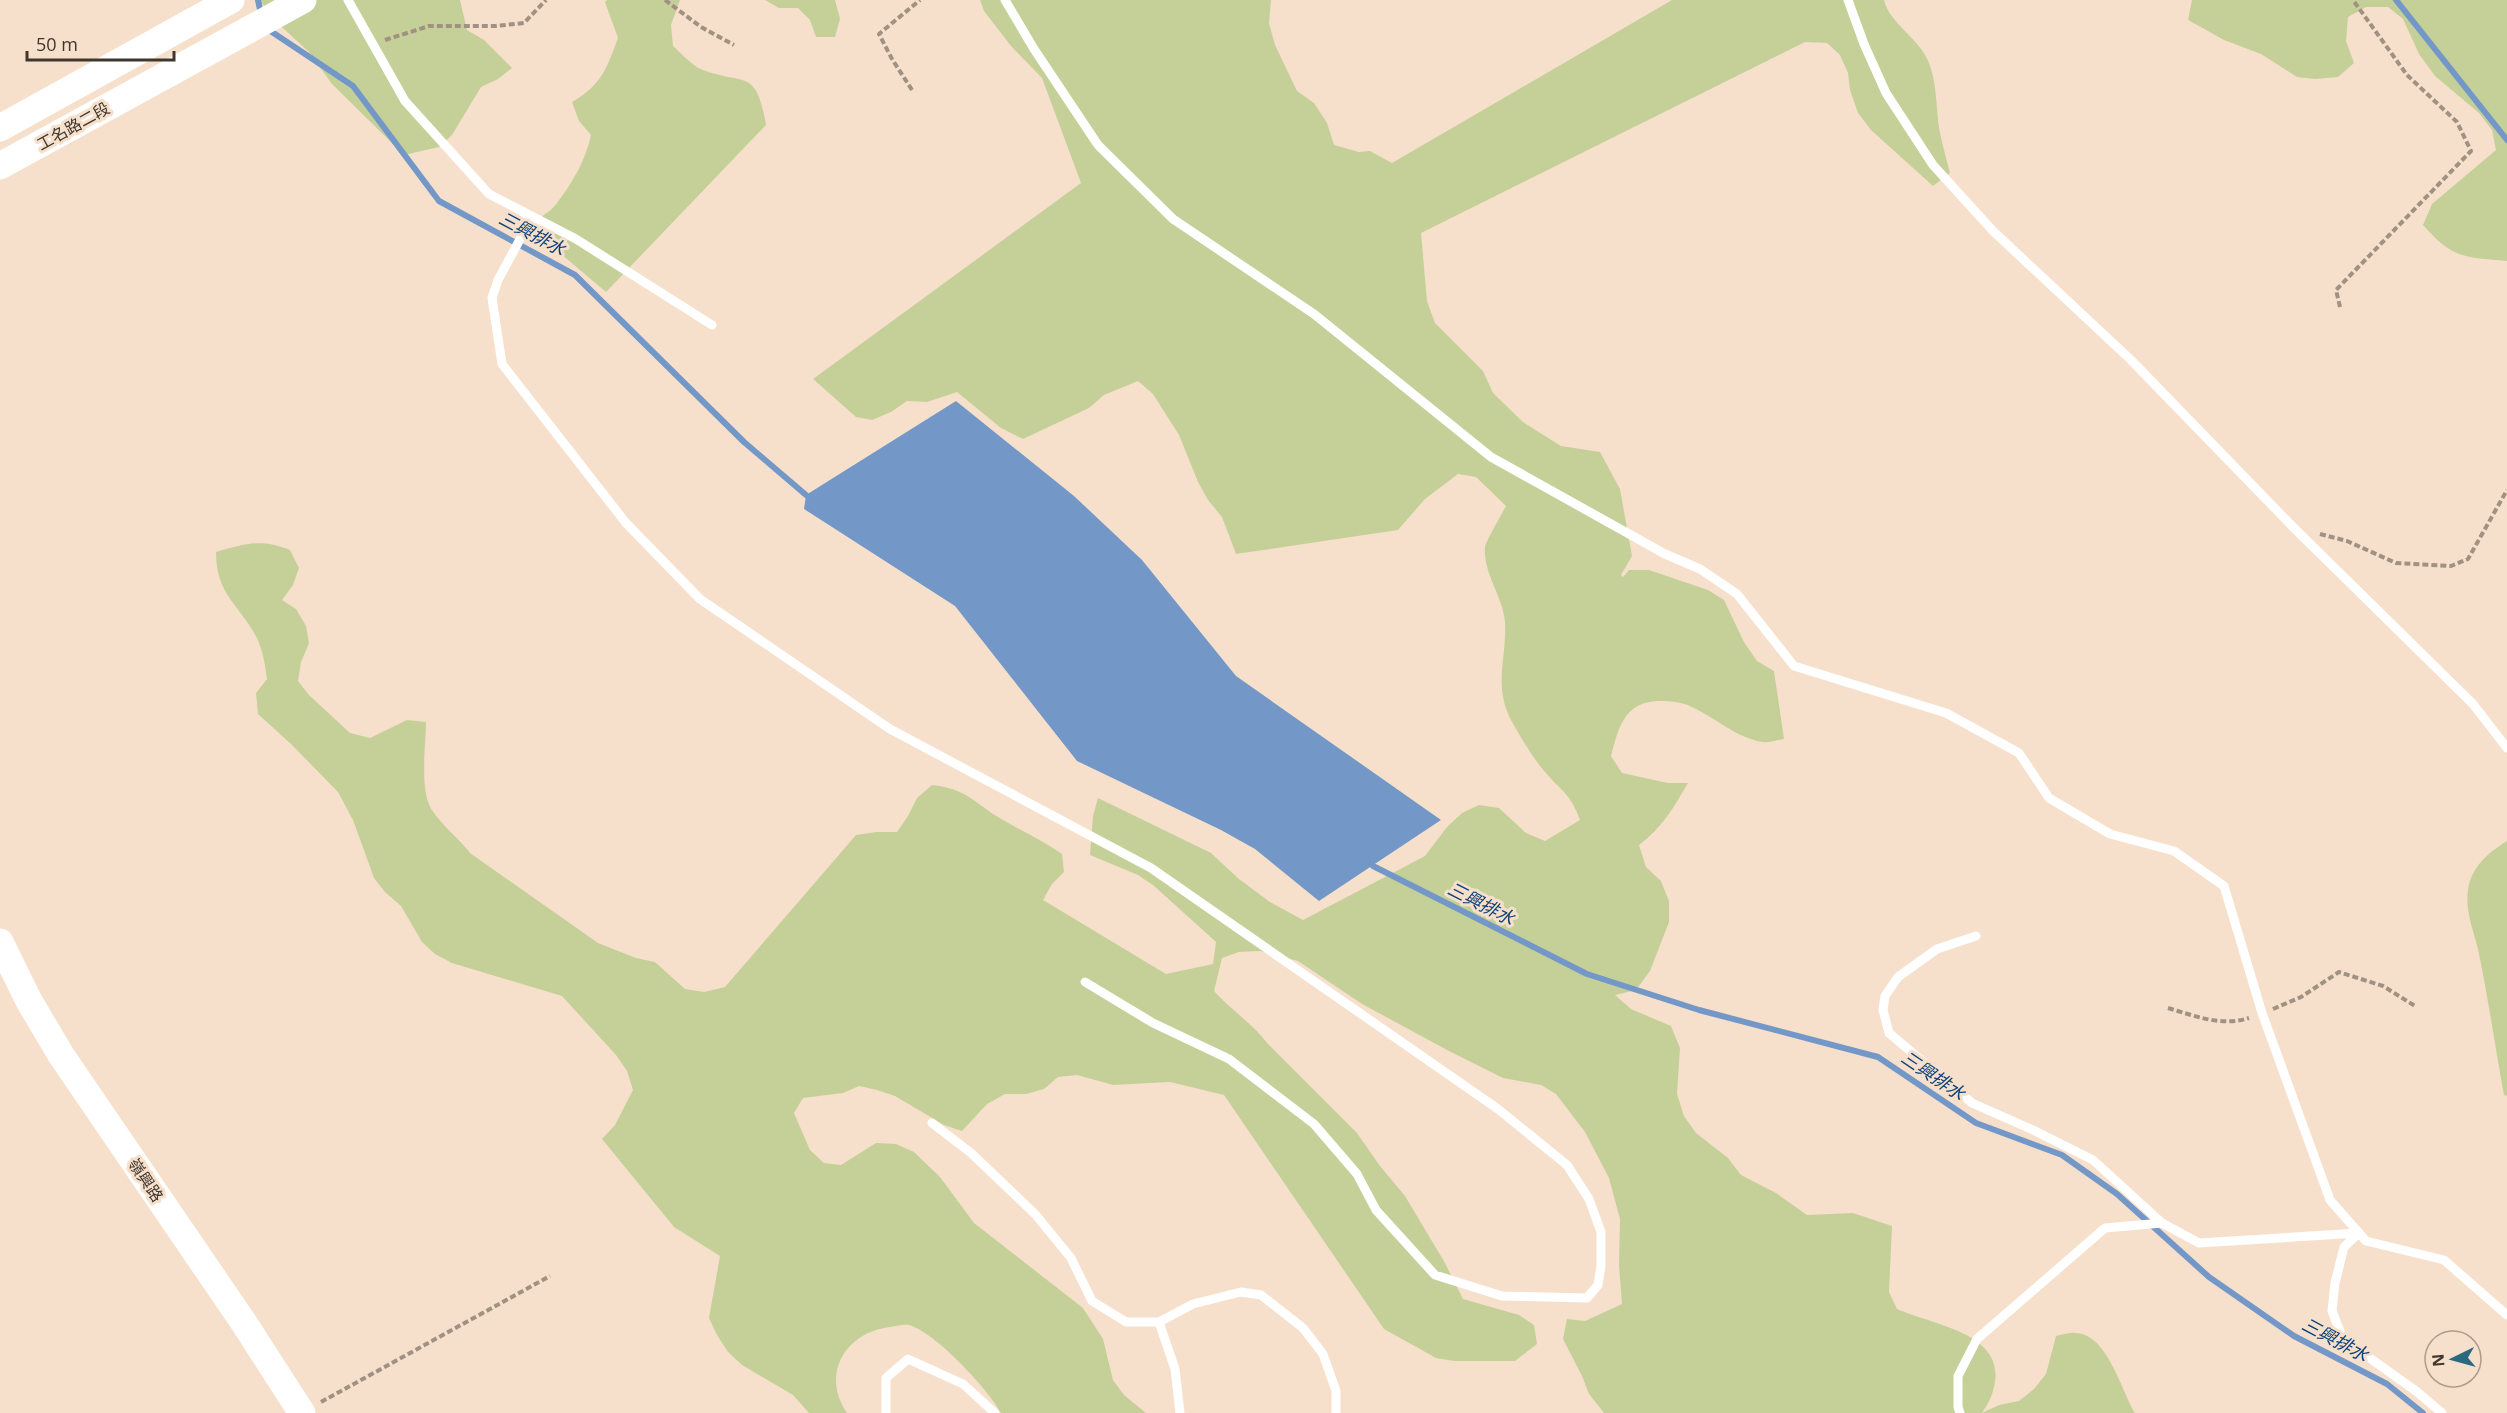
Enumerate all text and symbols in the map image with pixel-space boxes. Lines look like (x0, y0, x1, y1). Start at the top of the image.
scale bar (27, 24, 174, 62)
text: 50 m (36, 32, 78, 56)
street label: 工名路二段 (33, 97, 113, 155)
water label: 三興排水 (495, 206, 571, 261)
water label: 三興排水 (1444, 876, 1520, 931)
water label: 三興排水 (1897, 1045, 1971, 1106)
street label: 嶺興路 (123, 1154, 169, 1206)
water label: 三興排水 (2298, 1312, 2374, 1367)
north arrow (2423, 1329, 2483, 1389)
text: N (2427, 1353, 2450, 1368)

